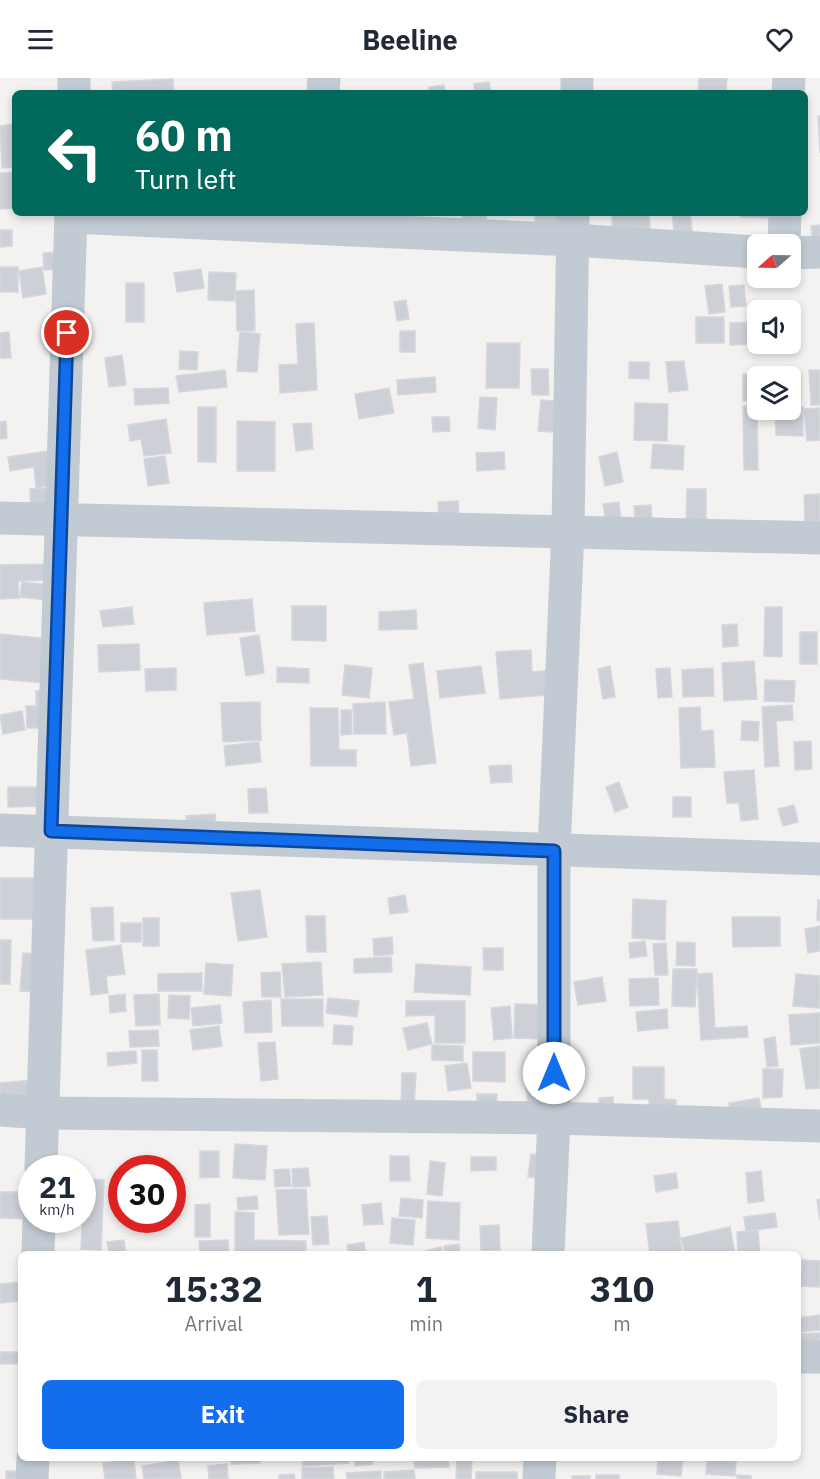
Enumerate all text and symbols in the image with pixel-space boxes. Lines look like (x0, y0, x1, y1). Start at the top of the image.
text: Beeline (362, 22, 458, 57)
icon: menu (24, 23, 57, 56)
icon: heart (763, 23, 796, 56)
text: 60 m (135, 108, 233, 163)
icon: left (36, 114, 114, 192)
text: Turn left (135, 161, 236, 196)
north arrow (747, 234, 801, 288)
map controls (747, 234, 801, 420)
button: sound (747, 300, 801, 354)
pin (41, 307, 92, 358)
icon: arrive (50, 316, 83, 349)
button: layers (747, 366, 801, 420)
position arrow (522, 1041, 586, 1105)
speed limit sign: 30 (108, 1155, 186, 1233)
text: 21 (39, 1167, 75, 1206)
text: km/h (39, 1200, 75, 1219)
text: 15:32 (165, 1265, 263, 1312)
text: 1 (415, 1265, 437, 1312)
text: 310 (590, 1265, 654, 1312)
text: Arrival (185, 1310, 243, 1337)
text: min (409, 1310, 443, 1337)
text: m (613, 1310, 631, 1337)
button: Exit (42, 1380, 404, 1449)
button: Share (416, 1380, 777, 1449)

